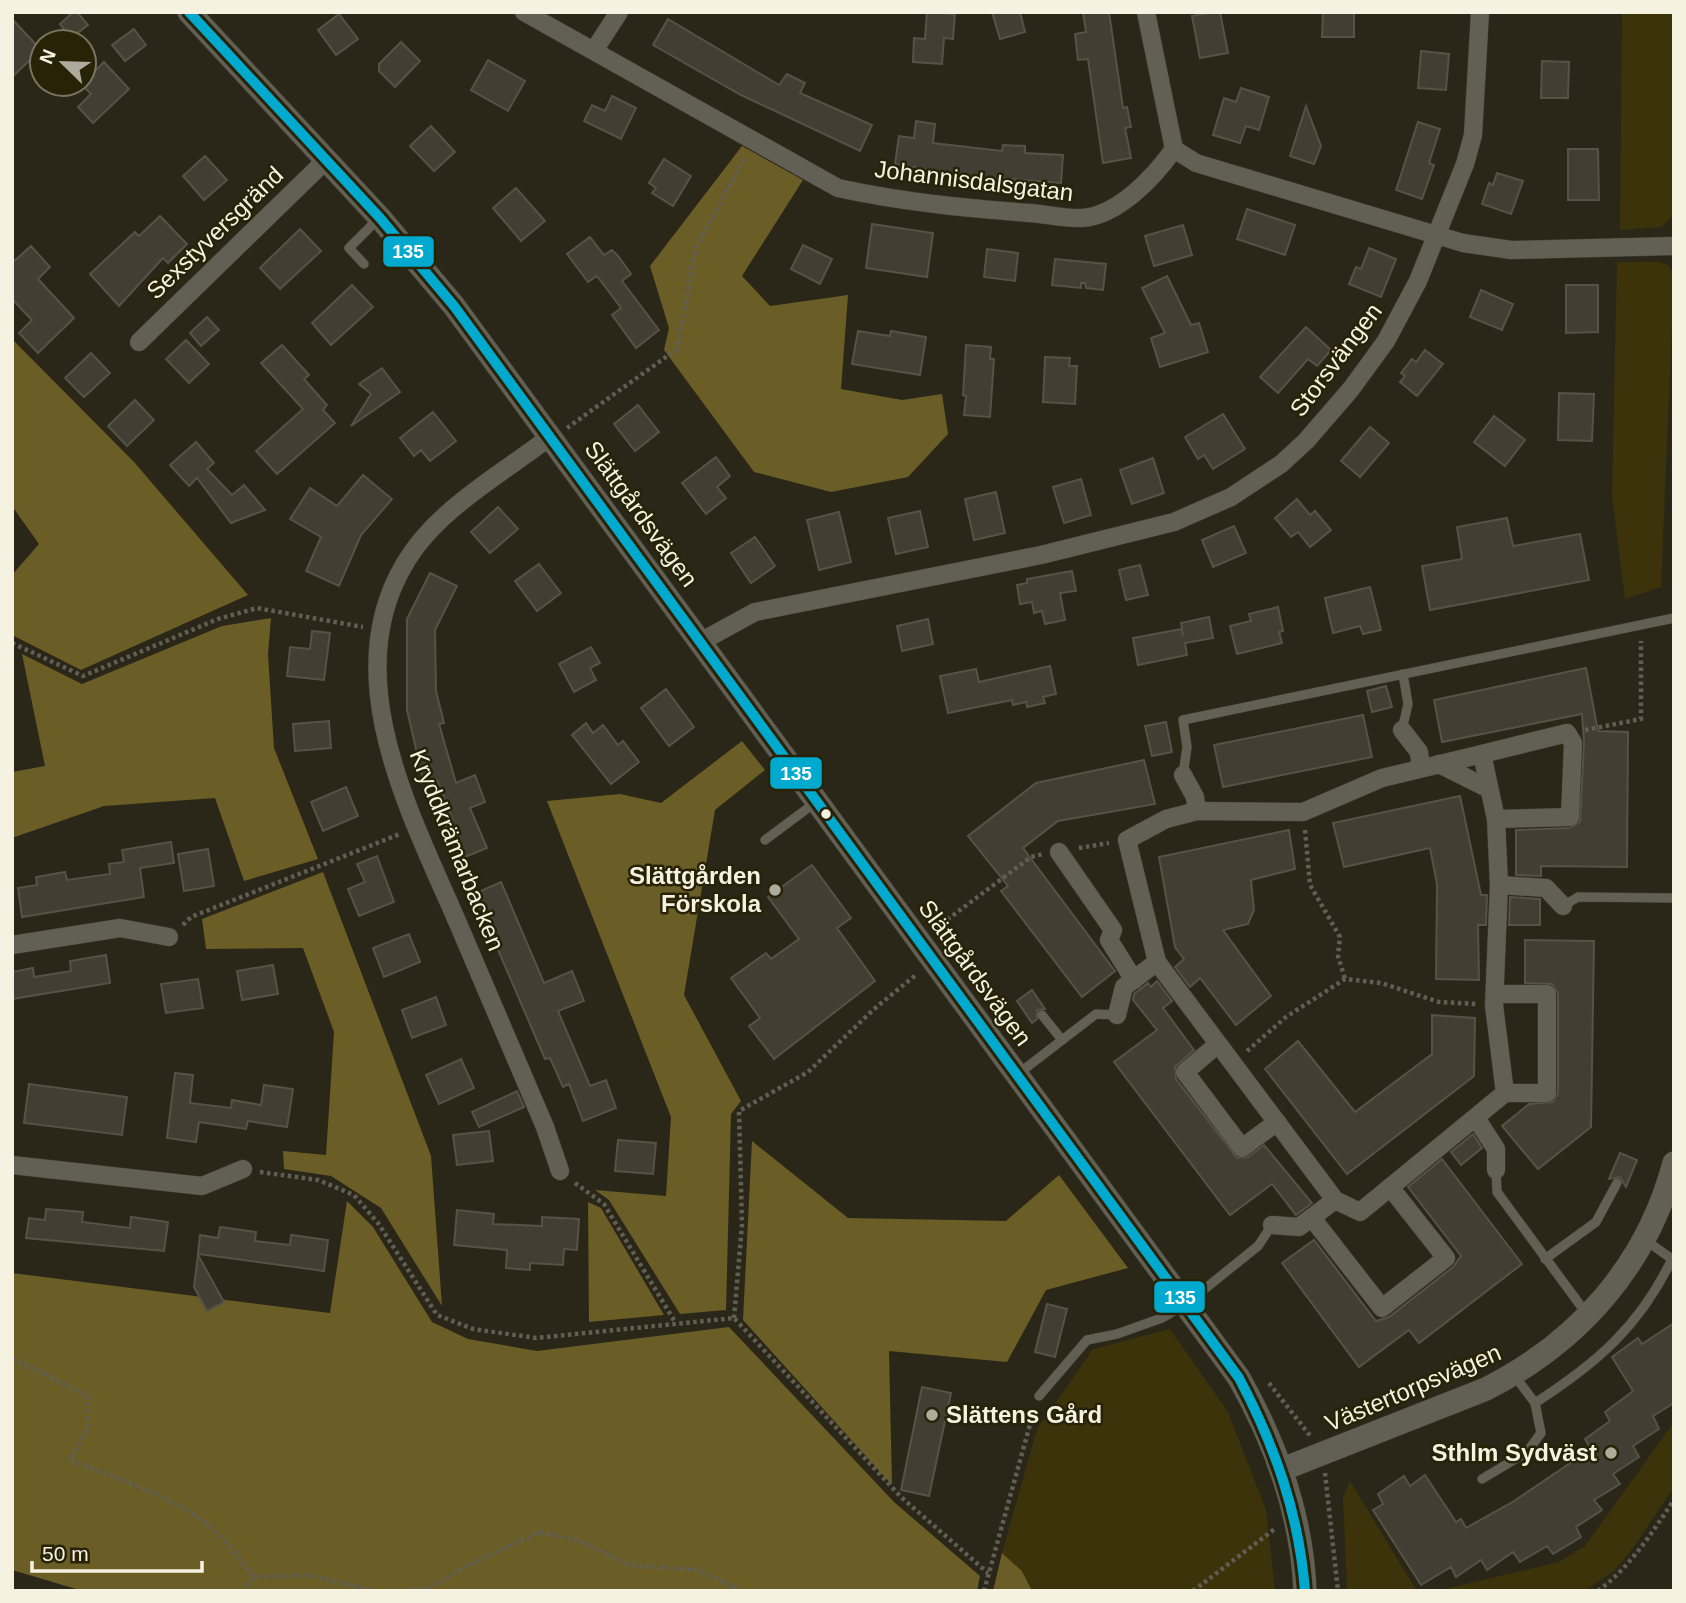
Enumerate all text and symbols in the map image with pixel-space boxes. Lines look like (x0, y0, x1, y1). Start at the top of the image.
north arrow (28, 28, 98, 98)
text: N (35, 46, 60, 67)
street label: Johannisdalsgatan (873, 155, 1075, 206)
street label: Sexstyversgränd (141, 161, 288, 304)
line badge: 135 (382, 235, 435, 268)
text: 135 (392, 241, 424, 262)
street label: Storsvängen (1284, 298, 1387, 422)
street label: Slättgårdsvägen (580, 436, 703, 592)
street label: Kryddkrämarbacken (405, 745, 510, 954)
line badge: 135 (769, 756, 823, 790)
text: 135 (780, 763, 812, 784)
unlabelled marker (819, 807, 833, 821)
place label: Slättgården Förskola (629, 862, 762, 917)
marker: Slättgården Förskola (767, 882, 783, 898)
street label: Slättgårdsvägen (914, 895, 1037, 1051)
line badge: 135 (1153, 1280, 1206, 1314)
text: 135 (1164, 1287, 1196, 1308)
street label: Västertorpsvägen (1321, 1338, 1505, 1437)
place label: Slättens Gård (946, 1401, 1102, 1428)
marker: Slättens Gård (924, 1407, 940, 1423)
place label: Sthlm Sydväst (1432, 1439, 1597, 1466)
marker: Sthlm Sydväst (1603, 1445, 1619, 1461)
scale bar (32, 1530, 201, 1574)
text: 50 m (42, 1542, 89, 1565)

